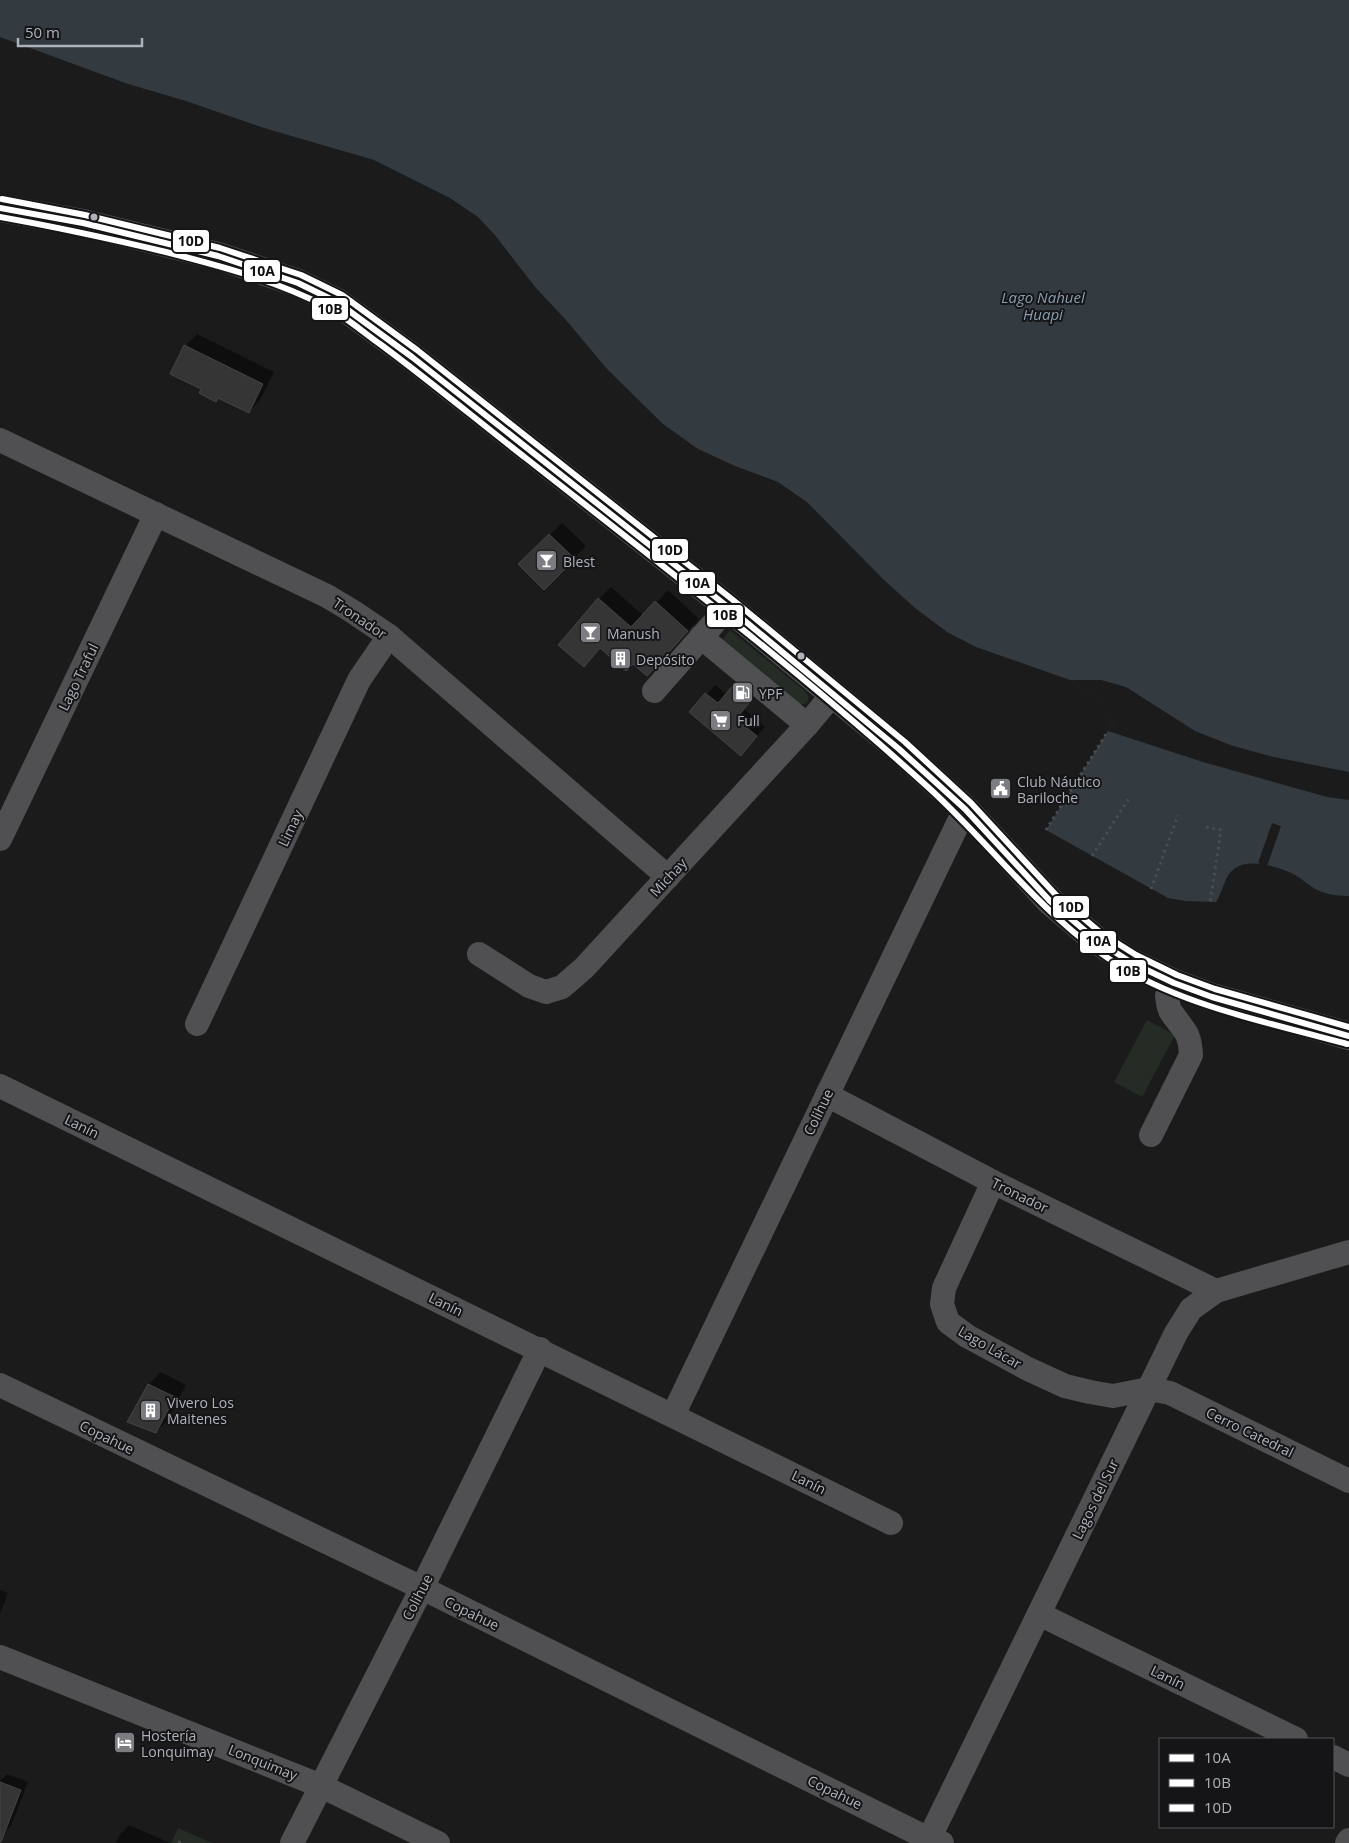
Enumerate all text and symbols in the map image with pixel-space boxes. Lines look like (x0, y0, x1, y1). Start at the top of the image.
scale bar (18, 15, 141, 47)
text: 50 m (25, 22, 60, 42)
unlabelled marker (89, 212, 99, 222)
line badge: 10D (172, 229, 210, 253)
text: 10D (178, 231, 204, 250)
line badge: 10A (243, 259, 281, 283)
text: 10A (249, 261, 275, 280)
water label: Lago Nahuel Huapi (1001, 287, 1086, 324)
line badge: 10B (311, 297, 349, 321)
text: 10B (317, 299, 343, 318)
line badge: 10D (651, 538, 689, 562)
text: 10D (657, 540, 683, 559)
bar icon: Blest (535, 549, 559, 573)
place label: Blest (563, 552, 595, 571)
line badge: 10A (678, 571, 716, 595)
text: 10A (684, 573, 710, 592)
street label: Tronador (329, 593, 391, 643)
line badge: 10B (706, 604, 744, 628)
text: 10B (712, 605, 738, 624)
bar icon: Manush (579, 621, 603, 645)
place label: Manush (607, 624, 660, 643)
street label: Lago Traful (54, 640, 102, 714)
building icon: Depósito (608, 647, 632, 671)
place label: Depósito (636, 650, 695, 669)
unlabelled marker (796, 651, 806, 661)
fuel station icon: YPF (731, 681, 755, 705)
place label: YPF (759, 684, 782, 703)
supermarket icon: Full (709, 708, 733, 732)
place label: Full (737, 711, 760, 730)
place label: Club Náutico Bariloche (1017, 772, 1101, 807)
public building icon: Club Náutico Bariloche (989, 777, 1013, 801)
street label: Limay (273, 806, 307, 850)
street label: Michay (645, 853, 691, 900)
line badge: 10D (1052, 895, 1090, 919)
text: 10D (1058, 897, 1084, 916)
line badge: 10A (1079, 930, 1117, 954)
text: 10A (1085, 931, 1111, 950)
line badge: 10B (1109, 959, 1147, 983)
text: 10B (1115, 961, 1141, 980)
street label: Colihue (799, 1086, 837, 1138)
street label: Lanín (62, 1110, 102, 1142)
street label: Tronador (988, 1173, 1052, 1217)
street label: Lanín (426, 1288, 466, 1320)
street label: Lago Lácar (955, 1321, 1025, 1373)
place label: Vivero Los Maitenes (167, 1393, 234, 1428)
building icon: Vivero Los Maitenes (139, 1398, 163, 1422)
street label: Cerro Catedral (1203, 1403, 1297, 1461)
street label: Copahue (76, 1416, 138, 1458)
street label: Lagos del Sur (1067, 1455, 1123, 1542)
street label: Lanín (789, 1466, 829, 1498)
street label: Colihue (397, 1571, 437, 1623)
street label: Copahue (441, 1592, 503, 1634)
street label: Lanín (1148, 1661, 1188, 1693)
place label: Hostería Lonquimay (141, 1726, 215, 1761)
hotel icon: Hostería Lonquimay (113, 1731, 137, 1755)
legend (1159, 1738, 1334, 1828)
street label: Lonquimay (226, 1740, 301, 1785)
text: 10A (1204, 1747, 1231, 1767)
street label: Copahue (804, 1771, 866, 1813)
text: 10B (1204, 1772, 1231, 1792)
text: 10D (1204, 1797, 1232, 1817)

